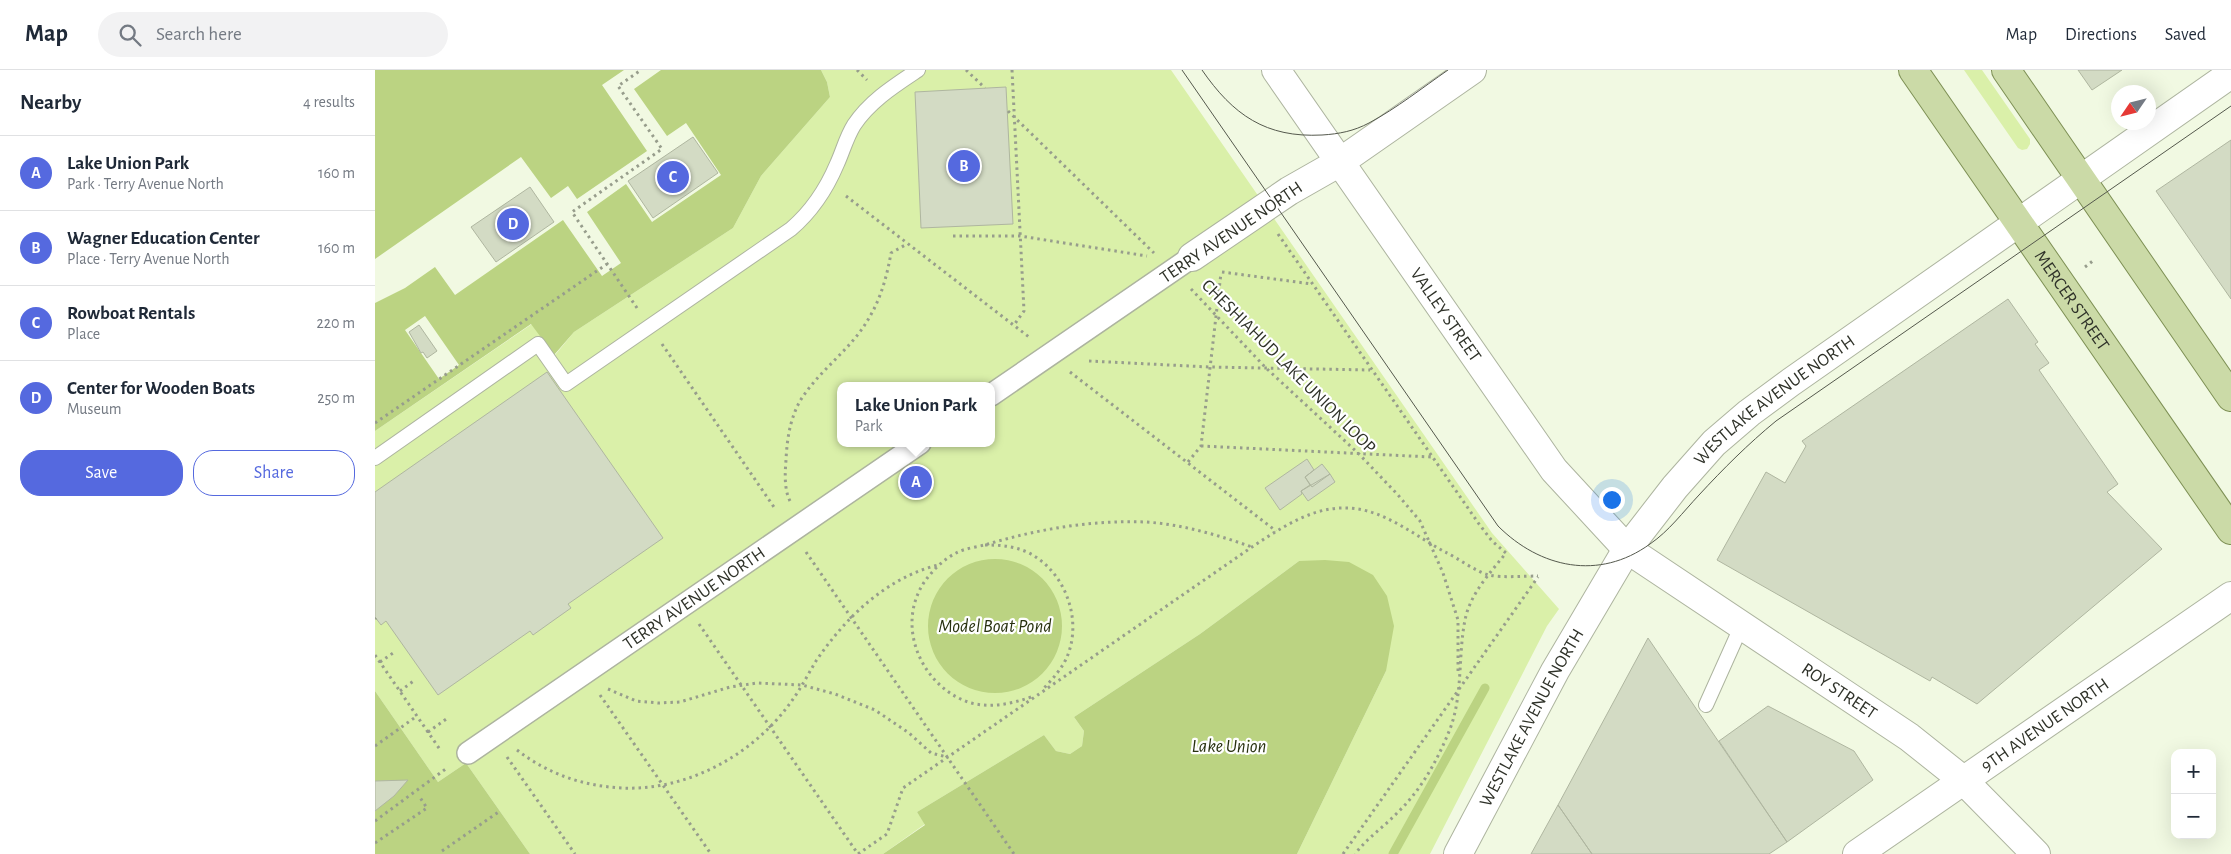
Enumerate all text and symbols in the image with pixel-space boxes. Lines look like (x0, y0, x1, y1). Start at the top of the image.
search box (98, 12, 448, 57)
icon: search (116, 21, 144, 49)
text: Map (25, 22, 68, 46)
text: Search here (156, 25, 242, 44)
text: Map (2006, 26, 2037, 44)
text: Directions (2065, 26, 2137, 44)
text: Saved (2165, 26, 2206, 44)
north arrow (2111, 85, 2156, 130)
text: Nearby (20, 92, 81, 113)
text: 4 results (303, 94, 355, 110)
pin: B (948, 147, 980, 185)
text: Lake Union Park (67, 154, 189, 173)
pin: C (657, 158, 689, 196)
text: A (31, 165, 41, 181)
text: 160 m (318, 165, 355, 181)
text: Park · Terry Avenue North (67, 176, 224, 192)
street label: TERRY AVENUE NORTH (1157, 179, 1306, 287)
pin: D (497, 205, 529, 243)
text: Wagner Education Center (67, 229, 260, 248)
text: B (31, 240, 41, 256)
text: 160 m (318, 240, 355, 256)
street label: MERCER STREET (2031, 248, 2112, 354)
text: Place · Terry Avenue North (67, 251, 229, 267)
street label: VALLEY STREET (1407, 265, 1484, 366)
street label: CHESHIAHUD LAKE UNION LOOP (1198, 276, 1379, 457)
text: Rowboat Rentals (67, 304, 195, 323)
text: C (32, 315, 40, 331)
text: 220 m (317, 315, 355, 331)
text: Place (67, 326, 100, 342)
street label: WESTLAKE AVENUE NORTH (1691, 332, 1858, 469)
text: Center for Wooden Boats (67, 379, 255, 398)
popup (837, 382, 995, 447)
text: D (31, 390, 41, 406)
text: 250 m (317, 390, 355, 406)
text: Lake Union Park (855, 396, 977, 415)
text: Museum (67, 401, 122, 417)
text: Park (855, 418, 882, 434)
button: Save (20, 450, 183, 496)
button: Share (193, 450, 355, 496)
pin: A (900, 463, 932, 501)
your location (1599, 487, 1625, 513)
street label: TERRY AVENUE NORTH (620, 544, 769, 654)
water label: Model Boat Pond (938, 617, 1052, 636)
street label: WESTLAKE AVENUE NORTH (1477, 626, 1588, 810)
street label: ROY STREET (1798, 660, 1880, 723)
street label: 9TH AVENUE NORTH (1978, 675, 2112, 776)
water label: Lake Union (1192, 737, 1266, 756)
map controls (2171, 749, 2216, 839)
button: + (2171, 749, 2216, 794)
button: − (2171, 794, 2216, 839)

